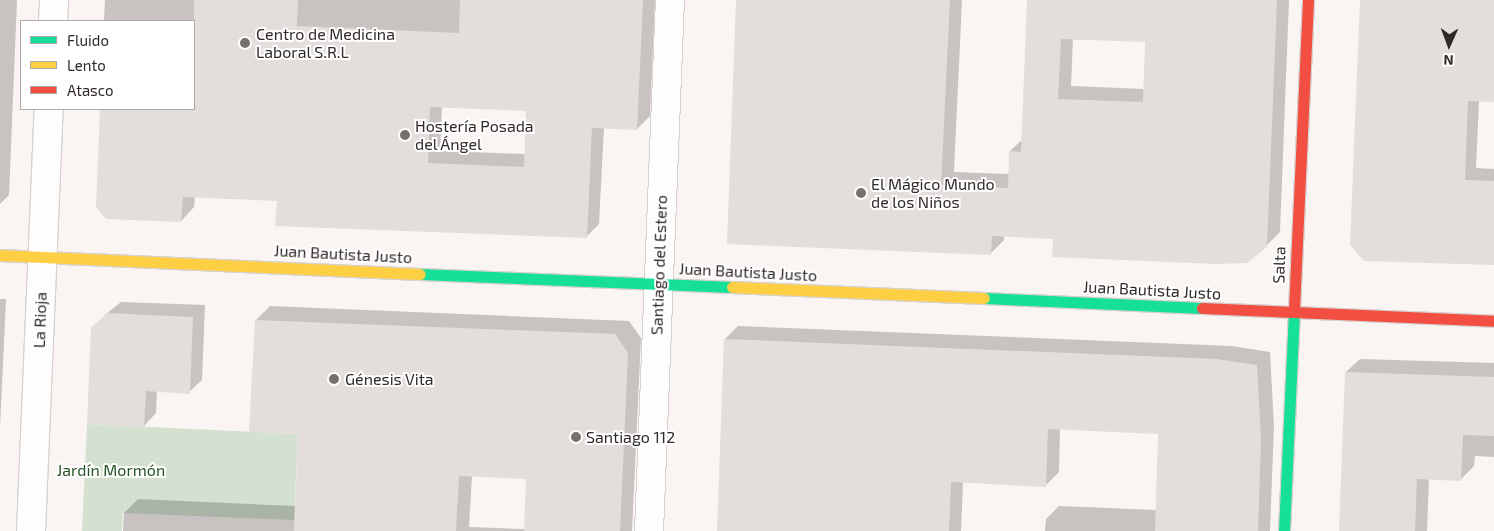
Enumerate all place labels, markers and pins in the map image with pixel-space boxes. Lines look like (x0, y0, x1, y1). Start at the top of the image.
place label: Centro de Medicina Laboral S.R.L (256, 24, 395, 62)
marker: Centro de Medicina Laboral S.R.L (238, 36, 252, 50)
place label: Hostería Posada del Ángel (415, 116, 534, 154)
marker: Hostería Posada del Ángel (399, 129, 411, 141)
place label: El Mágico Mundo de los Niños (871, 174, 995, 212)
marker: El Mágico Mundo de los Niños (855, 187, 867, 199)
place label: Génesis Vita (345, 369, 434, 389)
marker: Génesis Vita (327, 372, 341, 386)
place label: Santiago 112 (586, 427, 675, 447)
marker: Santiago 112 (570, 431, 582, 443)

